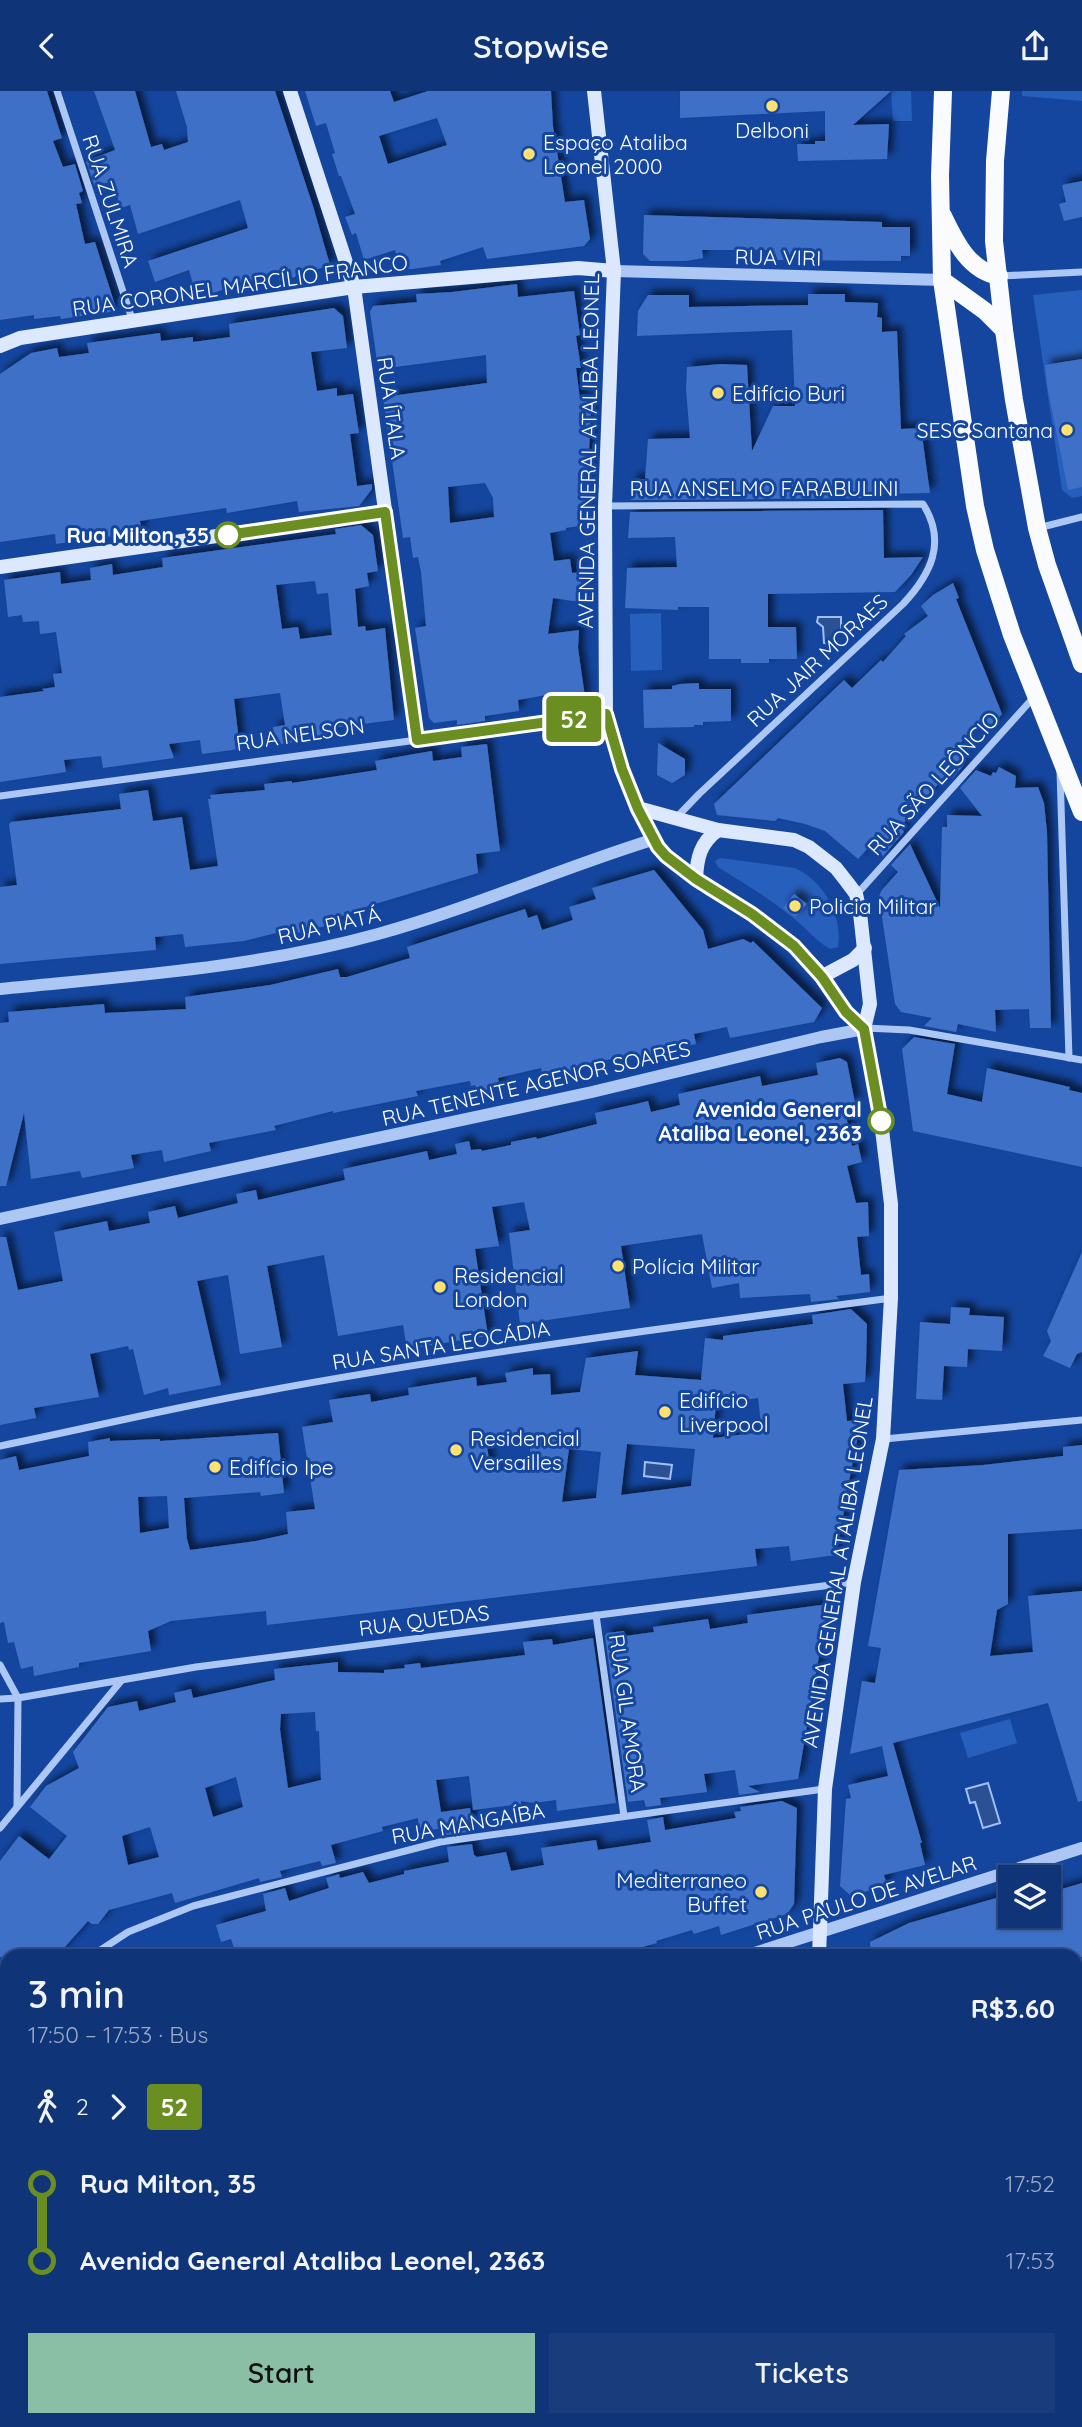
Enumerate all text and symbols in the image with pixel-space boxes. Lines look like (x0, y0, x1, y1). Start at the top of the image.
text: Stopwise (473, 26, 609, 66)
icon: back (28, 27, 66, 65)
icon: share (1016, 27, 1054, 65)
marker: Delboni (764, 98, 780, 114)
place label: Delboni (735, 117, 809, 143)
place label: Espaço Ataliba Leonel 2000 (543, 129, 688, 179)
street label: RUA ZULMIRA (77, 131, 145, 271)
marker: Espaço Ataliba Leonel 2000 (521, 146, 537, 162)
street label: RUA VIRI (734, 243, 822, 271)
street label: RUA CORONEL MARCÍLIO FRANCO (71, 249, 409, 321)
street label: AVENIDA GENERAL ATALIBA LEONEL (572, 273, 604, 629)
street label: RUA ÍTALA (372, 355, 412, 461)
place label: Edifício Buri (732, 380, 845, 406)
marker: Edifício Buri (710, 385, 726, 401)
place label: SESC Santana (917, 417, 1053, 443)
marker: SESC Santana (1059, 422, 1075, 438)
street label: RUA ANSELMO FARABULINI (629, 475, 899, 501)
place label: Rua Milton, 35 (66, 522, 209, 548)
marker: Rua Milton, 35 (215, 522, 241, 548)
street label: RUA JAIR MORAES (741, 588, 893, 732)
line badge: 52 (542, 696, 606, 742)
text: 52 (560, 704, 588, 734)
street label: RUA SÃO LEÔNCIO (862, 706, 1004, 860)
street label: RUA NELSON (234, 712, 366, 756)
place label: Policia Militar (809, 893, 936, 919)
marker: Policia Militar (787, 898, 803, 914)
street label: RUA PIATÁ (275, 901, 383, 949)
street label: RUA TENENTE AGENOR SOARES (379, 1035, 693, 1131)
place label: Avenida General Ataliba Leonel, 2363 (658, 1096, 862, 1146)
marker: Avenida General Ataliba Leonel, 2363 (868, 1108, 894, 1134)
place label: Polícia Militar (632, 1253, 759, 1279)
marker: Polícia Militar (610, 1258, 626, 1274)
place label: Residencial London (454, 1262, 564, 1312)
marker: Residencial London (432, 1279, 448, 1295)
street label: RUA SANTA LEOCÁDIA (330, 1315, 552, 1375)
place label: Edifício Liverpool (679, 1387, 769, 1437)
street label: AVENIDA GENERAL ATALIBA LEONEL (796, 1394, 878, 1750)
marker: Edifício Liverpool (657, 1404, 673, 1420)
place label: Residencial Versailles (470, 1425, 580, 1475)
marker: Residencial Versailles (448, 1442, 464, 1458)
place label: Edifício Ipe (229, 1454, 334, 1480)
marker: Edifício Ipe (207, 1459, 223, 1475)
street label: RUA QUEDAS (357, 1599, 491, 1641)
street label: RUA GIL AMORA (604, 1632, 652, 1794)
street label: RUA MANGAÍBA (389, 1797, 547, 1849)
street label: RUA PAULO DE AVELAR (753, 1849, 979, 1945)
map controls (998, 1865, 1061, 1928)
button: layers (998, 1865, 1061, 1928)
place label: Mediterraneo Buffet (616, 1867, 747, 1917)
marker: Mediterraneo Buffet (753, 1884, 769, 1900)
text: 3 min (28, 1970, 125, 2018)
text: R$3.60 (971, 1992, 1055, 2025)
text: 17:50 – 17:53 · Bus (28, 2020, 208, 2049)
icon: walk (28, 2088, 66, 2126)
icon: forward (99, 2088, 137, 2126)
text: 2 (76, 2092, 89, 2121)
text: 52 (161, 2092, 188, 2122)
text: Rua Milton, 35 (80, 2167, 256, 2200)
text: 17:52 (1005, 2169, 1055, 2198)
text: Avenida General Ataliba Leonel, 2363 (80, 2244, 545, 2277)
text: 17:53 (1006, 2246, 1055, 2275)
button: Start (28, 2333, 535, 2413)
button: Tickets (549, 2333, 1055, 2413)

